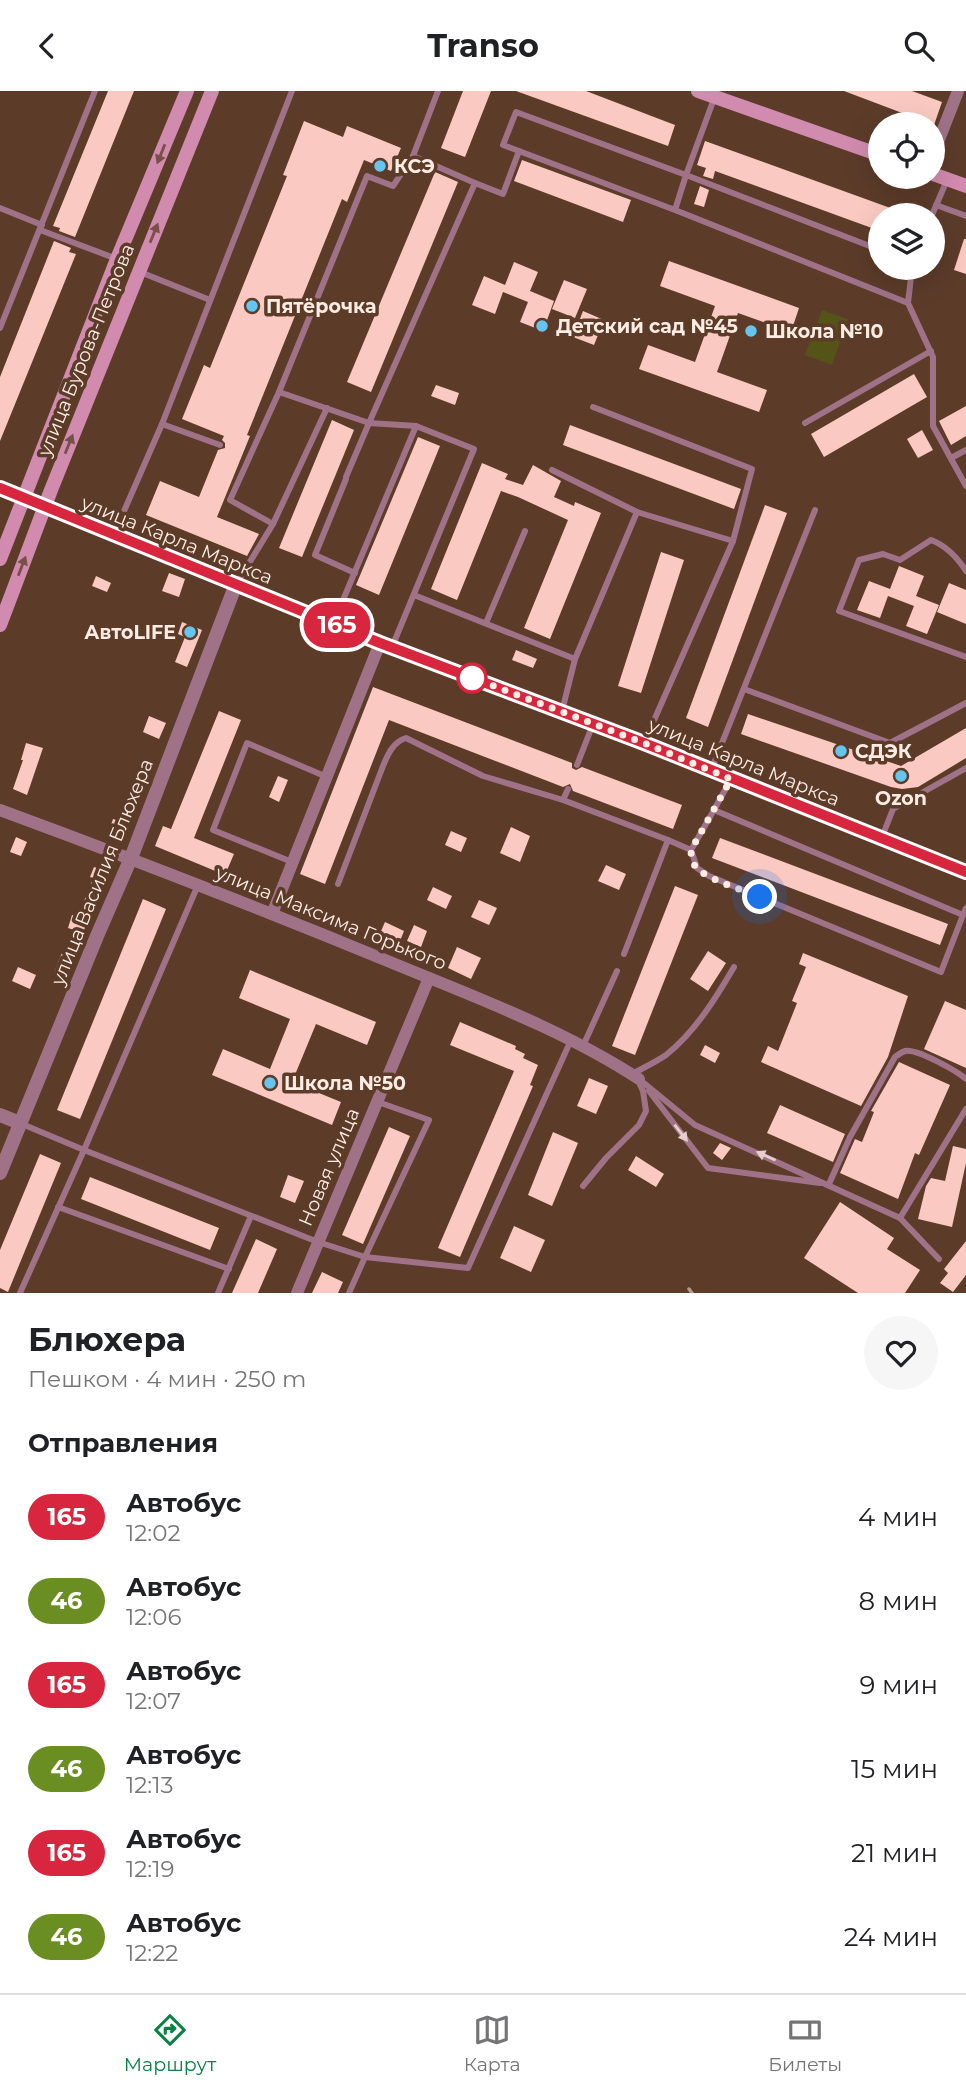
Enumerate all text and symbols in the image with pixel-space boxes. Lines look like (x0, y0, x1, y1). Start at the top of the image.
text: Transo (427, 26, 539, 65)
icon: back (28, 27, 66, 65)
icon: search (900, 27, 938, 65)
map controls (868, 112, 945, 280)
button: locate (868, 112, 945, 189)
one-way arrow (155, 144, 167, 164)
place label: КСЭ (394, 155, 435, 178)
marker: КСЭ (372, 158, 388, 174)
button: layers (868, 203, 945, 280)
one-way arrow (148, 222, 159, 243)
street label: улица Бурова-Петрова (32, 240, 139, 461)
place label: Пятёрочка (266, 295, 376, 318)
marker: Пятёрочка (244, 298, 260, 314)
place label: Детский сад №45 (556, 315, 738, 338)
marker: Детский сад №45 (534, 318, 550, 334)
place label: Школа №10 (765, 320, 884, 343)
marker: Школа №10 (743, 323, 759, 339)
one-way arrow (64, 433, 75, 454)
street label: улица Карла Маркса (77, 491, 276, 589)
one-way arrow (17, 556, 28, 577)
line badge: 165 (297, 602, 377, 648)
text: 165 (318, 610, 356, 639)
place label: АвтоLIFE (84, 621, 176, 644)
marker: АвтоLIFE (182, 624, 198, 640)
unlabelled marker (457, 663, 487, 693)
street label: улица Карла Маркса (644, 713, 843, 811)
place label: СДЭК (855, 740, 912, 763)
marker: СДЭК (833, 743, 849, 759)
street label: улица Василия Блюхера (46, 755, 158, 989)
marker: Ozon (893, 768, 909, 784)
place label: Ozon (875, 787, 927, 810)
street label: улица Максима Горького (211, 861, 450, 975)
your location (742, 879, 777, 914)
place label: Школа №50 (284, 1072, 406, 1095)
marker: Школа №50 (262, 1075, 278, 1091)
street label: Новая улица (294, 1104, 364, 1230)
one-way arrow (674, 1123, 689, 1141)
one-way arrow (756, 1150, 777, 1161)
button: heart (864, 1316, 938, 1390)
text: Блюхера (28, 1319, 186, 1359)
text: Пешком · 4 мин · 250 m (28, 1365, 306, 1393)
text: Отправления (28, 1427, 218, 1459)
text: Автобус (126, 1487, 241, 1519)
text: 4 мин (858, 1501, 938, 1533)
text: 165 (47, 1502, 86, 1531)
text: 12:02 (126, 1519, 181, 1547)
text: Автобус (126, 1571, 241, 1603)
text: 8 мин (859, 1585, 938, 1617)
text: 46 (51, 1586, 82, 1615)
text: 12:06 (126, 1603, 181, 1631)
text: Автобус (126, 1655, 241, 1687)
text: 9 мин (859, 1669, 938, 1701)
text: 165 (47, 1670, 86, 1699)
text: 12:07 (126, 1687, 181, 1715)
text: Автобус (126, 1739, 241, 1771)
text: 15 мин (851, 1753, 938, 1785)
text: 46 (51, 1754, 82, 1783)
text: 12:13 (126, 1771, 174, 1799)
text: Автобус (126, 1823, 241, 1855)
text: 21 мин (851, 1837, 938, 1869)
text: 165 (47, 1838, 86, 1867)
text: 12:19 (126, 1855, 175, 1883)
text: Автобус (126, 1907, 241, 1939)
text: 24 мин (844, 1921, 938, 1953)
text: 46 (51, 1922, 82, 1951)
text: 12:22 (126, 1939, 178, 1967)
tab: Маршрут (124, 2011, 216, 2076)
tab: Карта (464, 2011, 521, 2076)
tab: Билеты (768, 2011, 842, 2076)

